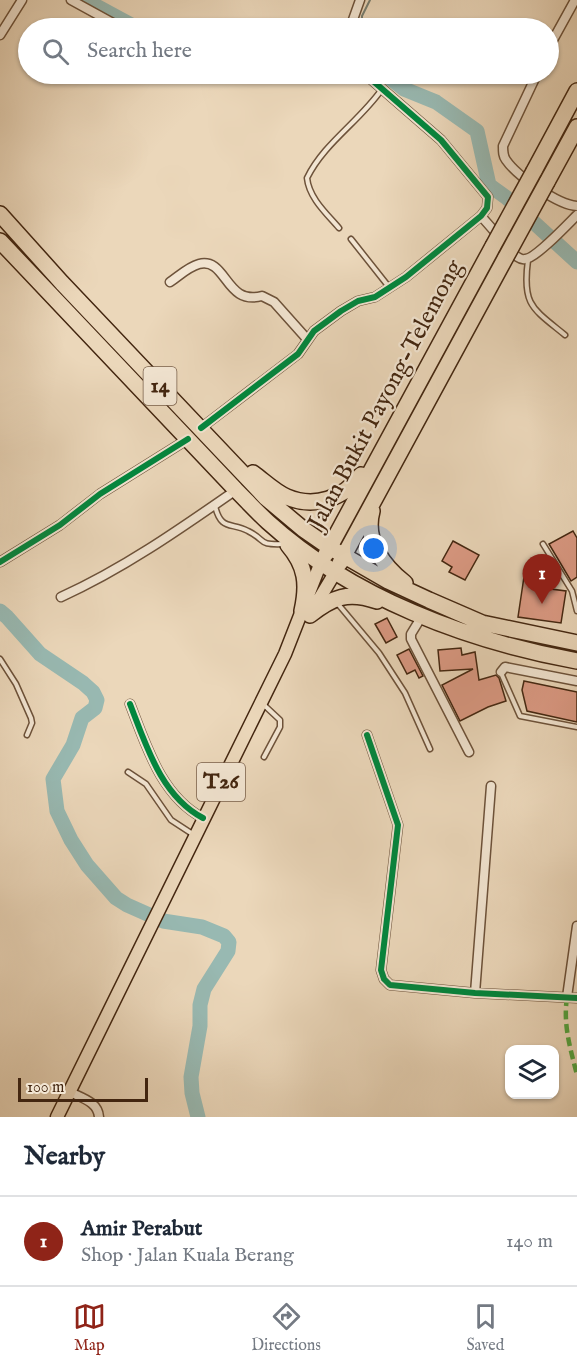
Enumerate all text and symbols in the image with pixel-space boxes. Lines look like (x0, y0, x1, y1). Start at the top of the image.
search box (18, 18, 559, 84)
icon: search (39, 35, 72, 68)
text: Search here (87, 37, 192, 65)
street label: Jalan Bukit Payong-Telemong (300, 254, 471, 538)
road number: 14 (144, 367, 176, 405)
your location (359, 534, 388, 563)
pin: 1 (522, 554, 562, 604)
road number: T26 (197, 763, 245, 801)
map controls (505, 1045, 559, 1099)
button: layers (505, 1045, 559, 1099)
scale bar (18, 1075, 148, 1102)
text: 100 m (27, 1078, 64, 1098)
text: Nearby (24, 1140, 105, 1173)
text: Amir Perabut (81, 1215, 202, 1243)
text: 1 (40, 1229, 47, 1254)
text: 140 m (506, 1229, 553, 1254)
text: Shop · Jalan Kuala Berang (81, 1243, 294, 1268)
tab: Map (73, 1300, 106, 1356)
tab: Directions (251, 1300, 321, 1356)
tab: Saved (466, 1300, 504, 1356)

